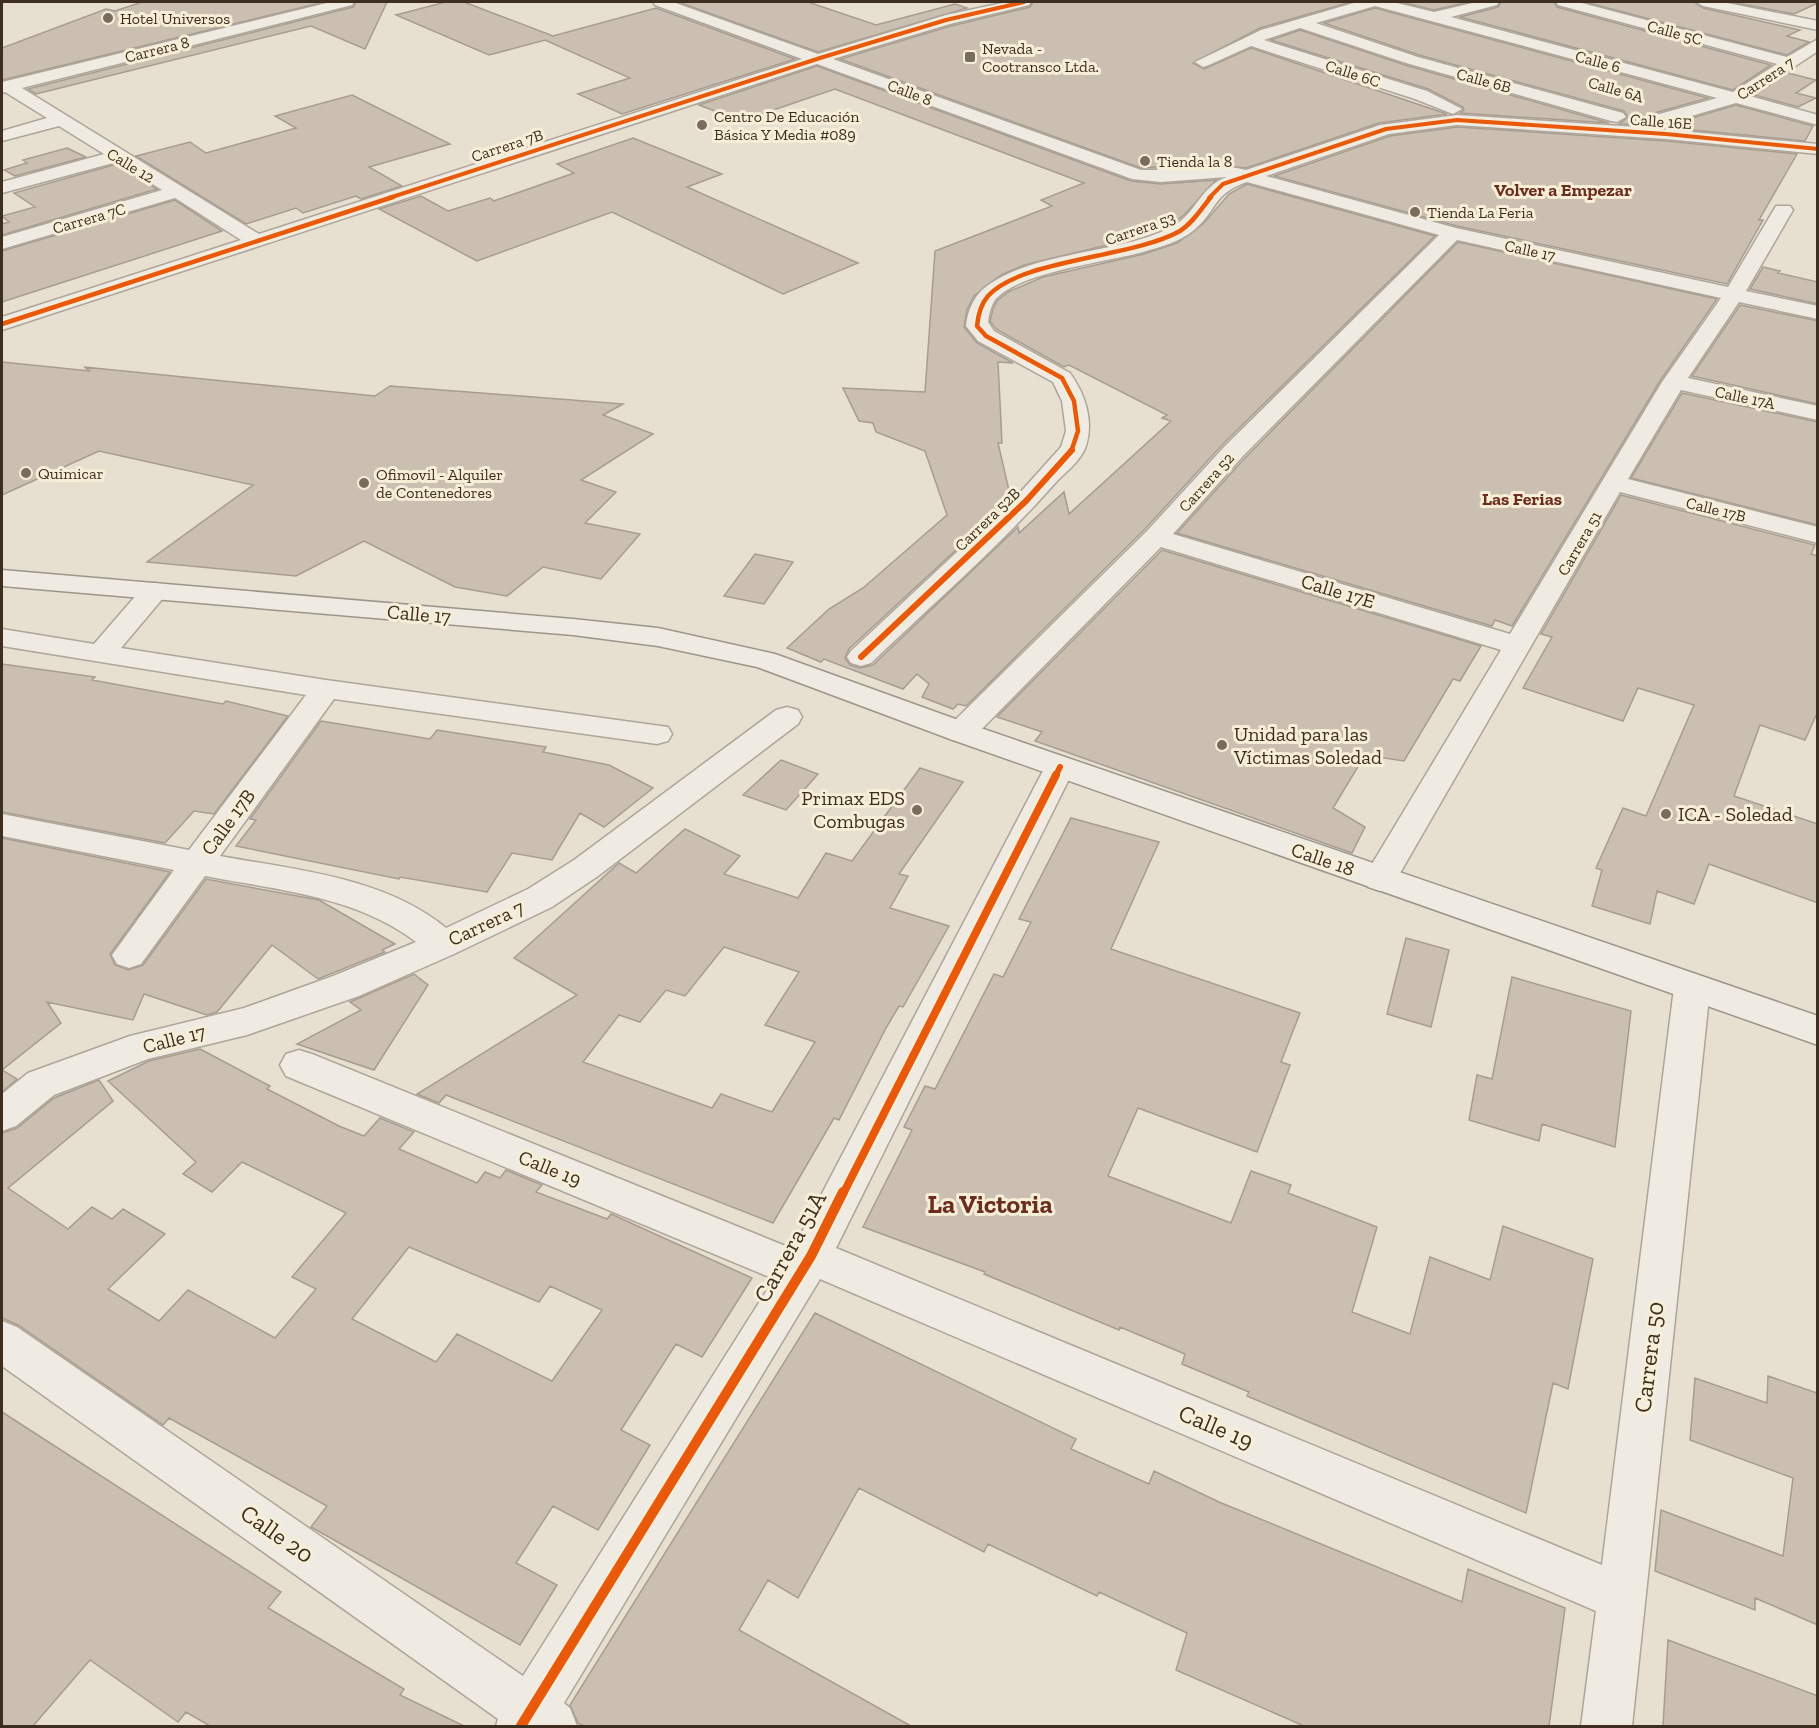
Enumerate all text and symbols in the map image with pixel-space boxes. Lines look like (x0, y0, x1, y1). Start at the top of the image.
place label: Hotel Universos (120, 9, 230, 28)
marker: Hotel Universos (101, 11, 115, 25)
street label: Calle 5C (1645, 16, 1705, 49)
street label: Carrera 8 (123, 32, 191, 67)
place label: Nevada - Cootransco Ltda. (982, 39, 1099, 76)
street label: Calle 6 (1573, 46, 1623, 77)
marker: Nevada - Cootransco Ltda. (963, 50, 977, 64)
street label: Carrera 7 (1733, 53, 1798, 104)
street label: Calle 6C (1323, 56, 1383, 91)
street label: Calle 6B (1454, 64, 1514, 97)
street label: Calle 6A (1586, 73, 1646, 107)
street label: Calle 8 (885, 75, 935, 110)
place label: Centro De Educación Básica Y Media #089 (714, 107, 860, 144)
street label: Calle 16E (1629, 110, 1692, 133)
marker: Centro De Educación Básica Y Media #089 (695, 118, 709, 132)
street label: Carrera 7B (469, 125, 546, 166)
street label: Calle 12 (104, 144, 158, 187)
place label: Tienda la 8 (1157, 152, 1232, 171)
marker: Tienda la 8 (1138, 154, 1152, 168)
district label: Volver a Empezar (1494, 179, 1632, 201)
street label: Carrera 7C (50, 199, 128, 238)
place label: Tienda La Feria (1427, 203, 1534, 222)
marker: Tienda La Feria (1408, 205, 1422, 219)
street label: Carrera 53 (1102, 208, 1178, 249)
street label: Calle 17 (1503, 236, 1557, 265)
street label: Calle 17A (1713, 382, 1777, 413)
street label: Carrera 52 (1175, 449, 1238, 516)
place label: Quimicar (38, 464, 104, 483)
place label: Ofimovil - Alquiler de Contenedores (376, 465, 503, 502)
marker: Quimicar (19, 466, 33, 480)
marker: Ofimovil - Alquiler de Contenedores (357, 476, 371, 490)
street label: Carrera 52B (951, 483, 1024, 555)
district label: Las Ferias (1482, 488, 1562, 510)
street label: Calle 17B (1684, 493, 1748, 526)
street label: Carrera 51 (1553, 508, 1606, 579)
street label: Calle 17E (1298, 568, 1378, 614)
street label: Calle 17 (386, 599, 452, 629)
place label: Unidad para las Víctimas Soledad (1233, 722, 1382, 769)
marker: Unidad para las Víctimas Soledad (1215, 738, 1229, 752)
street label: Calle 17B (196, 784, 260, 860)
place label: Primax EDS Combugas (801, 786, 905, 833)
place label: ICA - Soledad (1678, 802, 1793, 826)
marker: Primax EDS Combugas (910, 803, 924, 817)
marker: ICA - Soledad (1659, 807, 1673, 821)
street label: Calle 18 (1288, 837, 1358, 881)
street label: Carrera 7 (444, 895, 528, 951)
street label: Calle 17 (140, 1019, 208, 1058)
street label: Calle 19 (515, 1145, 585, 1191)
street label: Carrera 51A (747, 1186, 832, 1307)
district label: La Victoria (927, 1188, 1053, 1220)
street label: Carrera 50 (1627, 1300, 1670, 1414)
street label: Calle 19 (1174, 1398, 1258, 1455)
street label: Calle 20 (235, 1498, 320, 1569)

